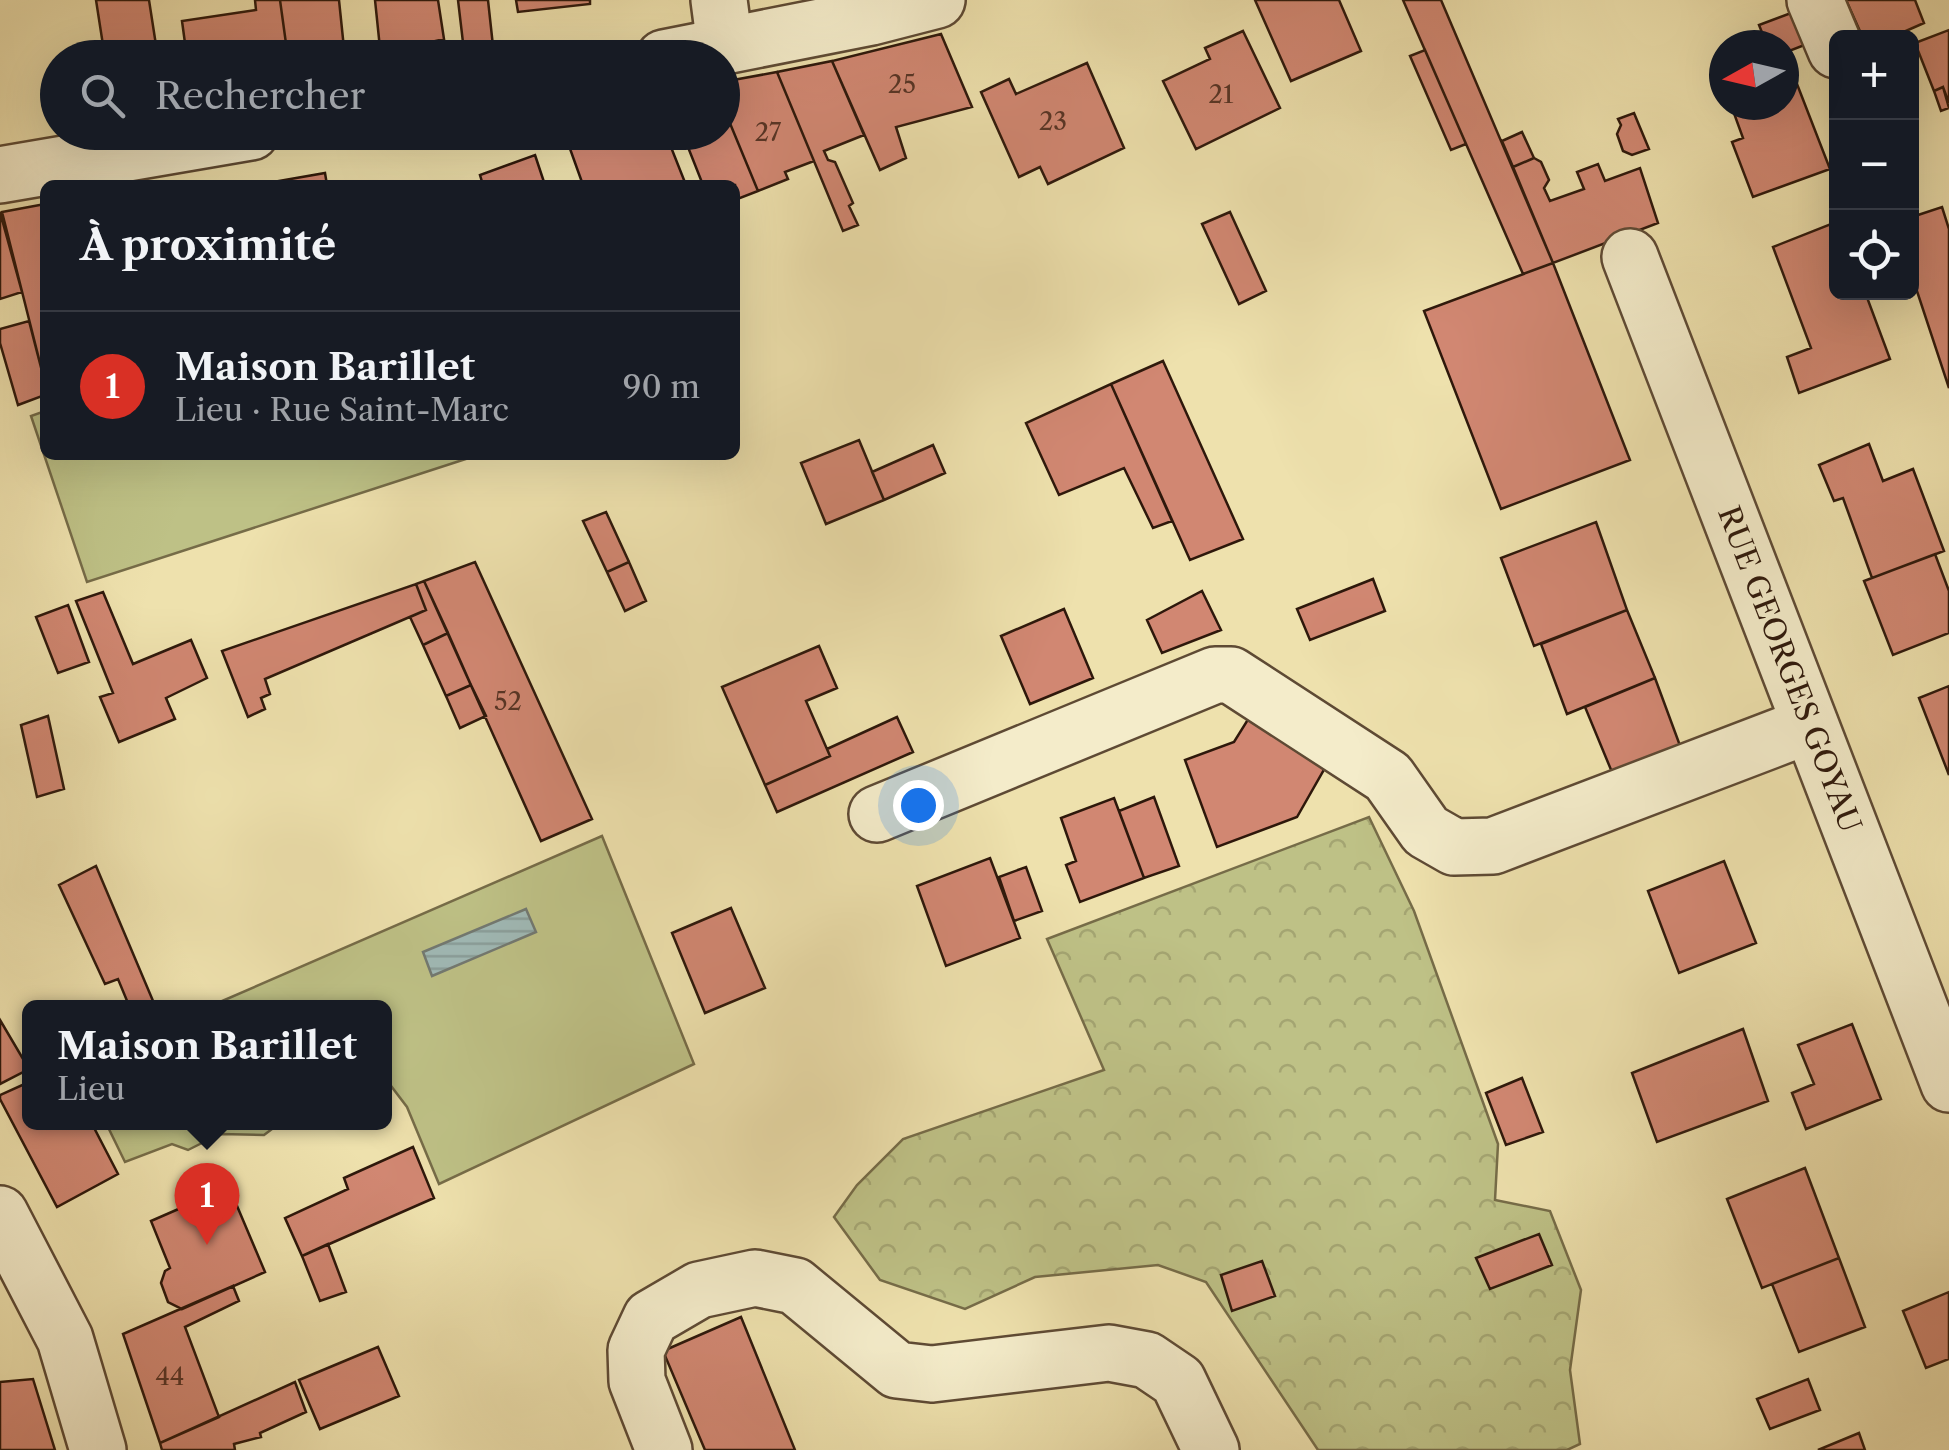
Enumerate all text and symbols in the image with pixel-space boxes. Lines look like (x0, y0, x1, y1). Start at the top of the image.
north arrow (1709, 30, 1799, 120)
map controls (1829, 30, 1919, 300)
button: + (1829, 30, 1919, 120)
search box (40, 40, 740, 150)
icon: search (75, 68, 130, 123)
house number: 25 (888, 69, 916, 100)
text: Rechercher (155, 72, 365, 119)
house number: 21 (1209, 79, 1234, 110)
house number: 23 (1039, 106, 1067, 137)
house number: 27 (755, 117, 782, 148)
button: − (1829, 120, 1919, 210)
button: locate (1829, 210, 1919, 300)
text: À proximité (80, 219, 336, 271)
text: Maison Barillet (175, 343, 475, 390)
text: 1 (105, 367, 120, 406)
text: 90 m (623, 367, 700, 406)
text: Lieu · Rue Saint-Marc (175, 390, 509, 429)
street label: RUE GEORGES GOYAU (1710, 501, 1869, 837)
house number: 52 (494, 686, 522, 717)
your location (893, 780, 944, 831)
popup (22, 1000, 392, 1130)
text: Maison Barillet (57, 1022, 357, 1069)
text: Lieu (57, 1069, 125, 1108)
pin: 1 (174, 1162, 240, 1245)
house number: 44 (156, 1361, 184, 1392)

